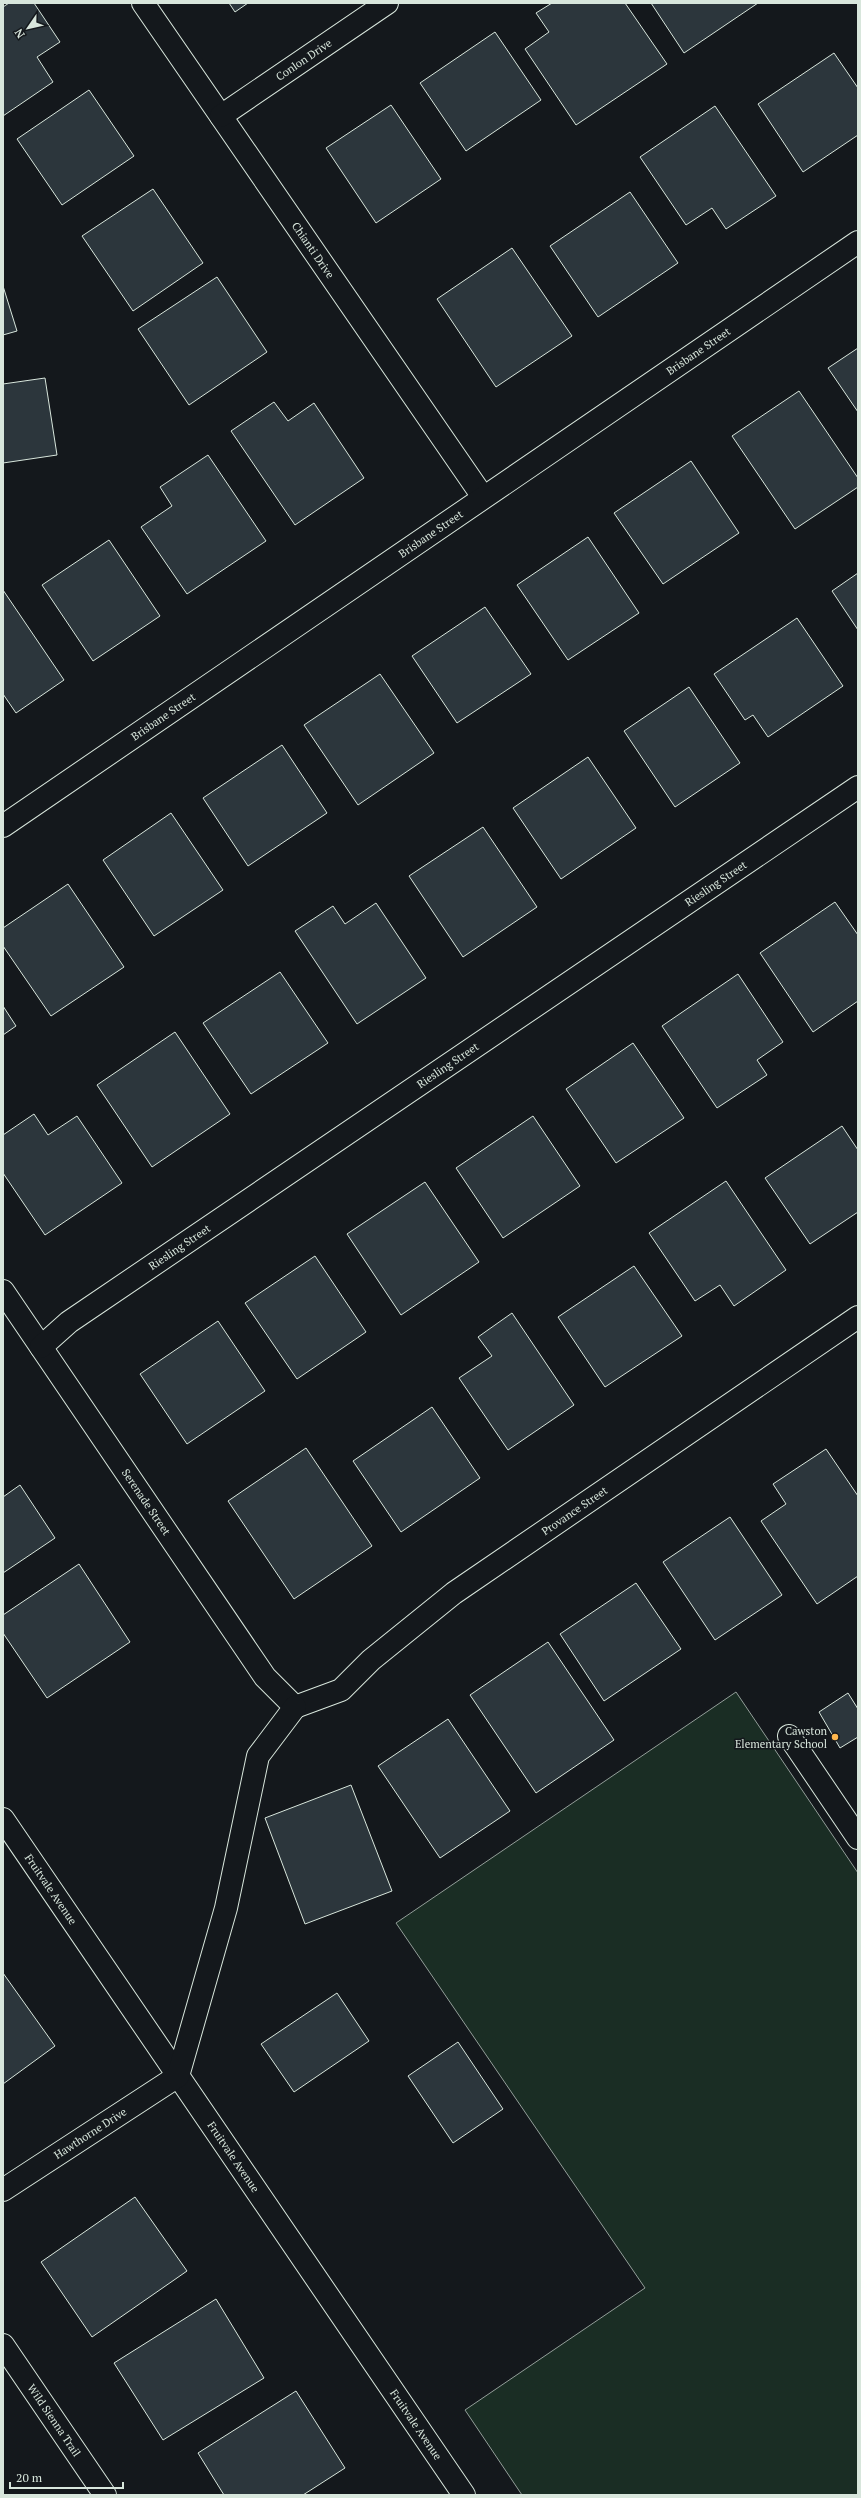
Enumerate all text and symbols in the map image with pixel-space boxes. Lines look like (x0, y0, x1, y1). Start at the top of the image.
north arrow (8, 8, 48, 48)
text: N (11, 26, 28, 41)
street label: Conlon Drive (273, 36, 335, 84)
street label: Chianti Drive (289, 219, 338, 281)
street label: Brisbane Street (663, 324, 733, 378)
street label: Brisbane Street (396, 507, 466, 561)
street label: Brisbane Street (128, 690, 198, 743)
street label: Riesling Street (682, 858, 749, 909)
street label: Riesling Street (414, 1039, 481, 1091)
street label: Riesling Street (146, 1221, 213, 1273)
street label: Serenade Street (119, 1466, 174, 1538)
street label: Provance Street (539, 1483, 610, 1538)
place label: Cawston Elementary School (735, 1724, 827, 1751)
marker: Cawston Elementary School (830, 1732, 840, 1742)
street label: Fruitvale Avenue (22, 1851, 80, 1928)
street label: Hawthorne Drive (51, 2104, 129, 2162)
street label: Fruitvale Avenue (204, 2119, 263, 2195)
street label: Wild Sienna Trail (25, 2381, 84, 2459)
street label: Fruitvale Avenue (387, 2387, 445, 2463)
scale bar (10, 2464, 123, 2490)
text: 20 m (16, 2470, 43, 2485)

